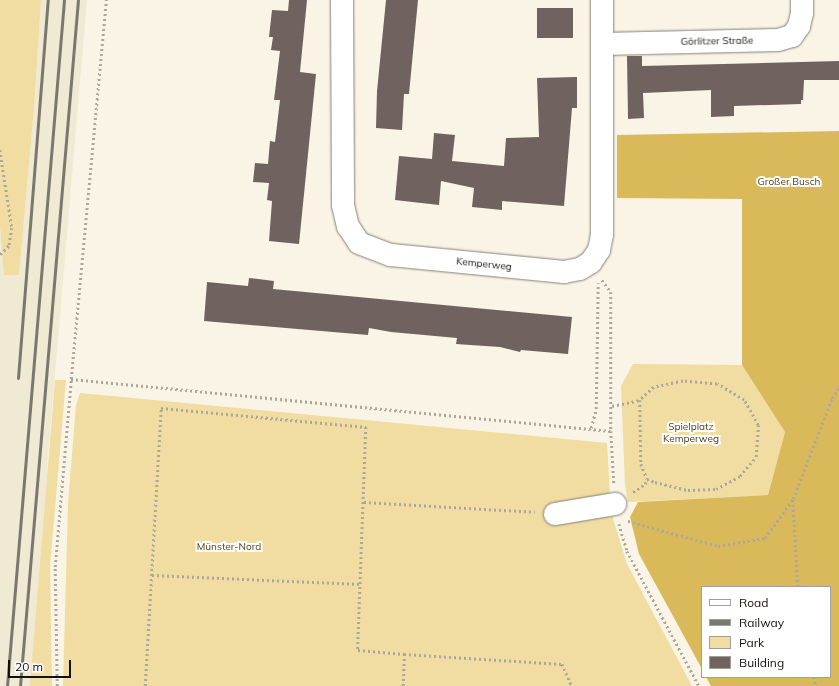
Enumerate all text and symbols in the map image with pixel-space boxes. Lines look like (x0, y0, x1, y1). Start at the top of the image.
street label: Görlitzer Straße (681, 34, 753, 48)
park label: Großer Busch (758, 176, 820, 188)
street label: Kemperweg (456, 255, 512, 273)
park label: Spielplatz Kemperweg (663, 420, 719, 444)
park label: Münster-Nord (197, 541, 261, 553)
legend (701, 586, 831, 678)
text: Road (739, 595, 768, 610)
text: Railway (739, 615, 784, 630)
text: Park (739, 635, 764, 650)
scale bar (10, 652, 73, 678)
text: Building (739, 655, 784, 670)
text: 20 m (15, 659, 43, 674)

